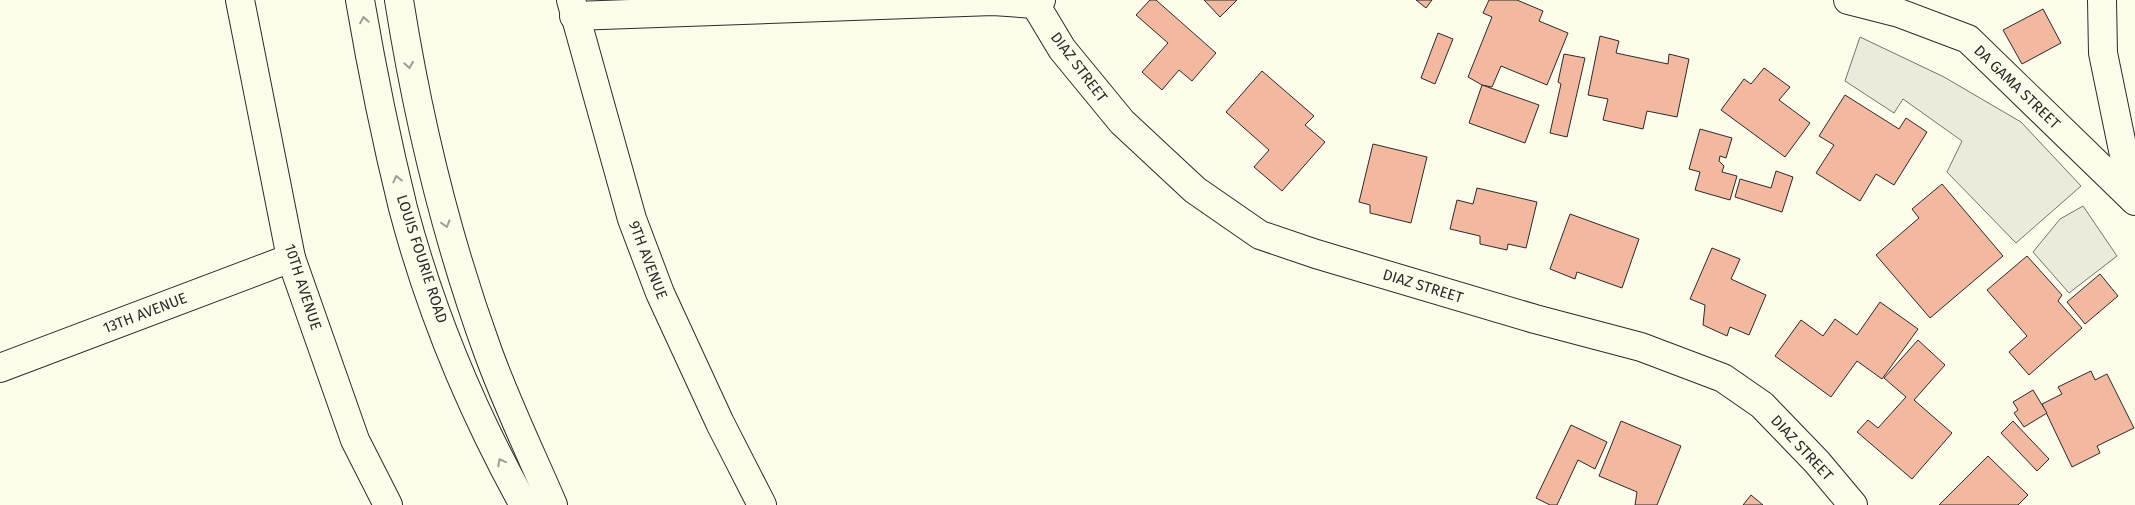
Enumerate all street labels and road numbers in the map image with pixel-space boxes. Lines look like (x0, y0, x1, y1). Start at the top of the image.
street label: DIAZ STREET (1047, 28, 1111, 106)
street label: DA GAMA STREET (1970, 41, 2064, 133)
street label: LOUIS FOURIE ROAD (393, 192, 451, 326)
street label: 9TH AVENUE (625, 218, 671, 302)
street label: 10TH AVENUE (281, 242, 325, 332)
street label: DIAZ STREET (1381, 265, 1466, 307)
street label: 13TH AVENUE (100, 289, 190, 337)
street label: DIAZ STREET (1767, 412, 1837, 485)

